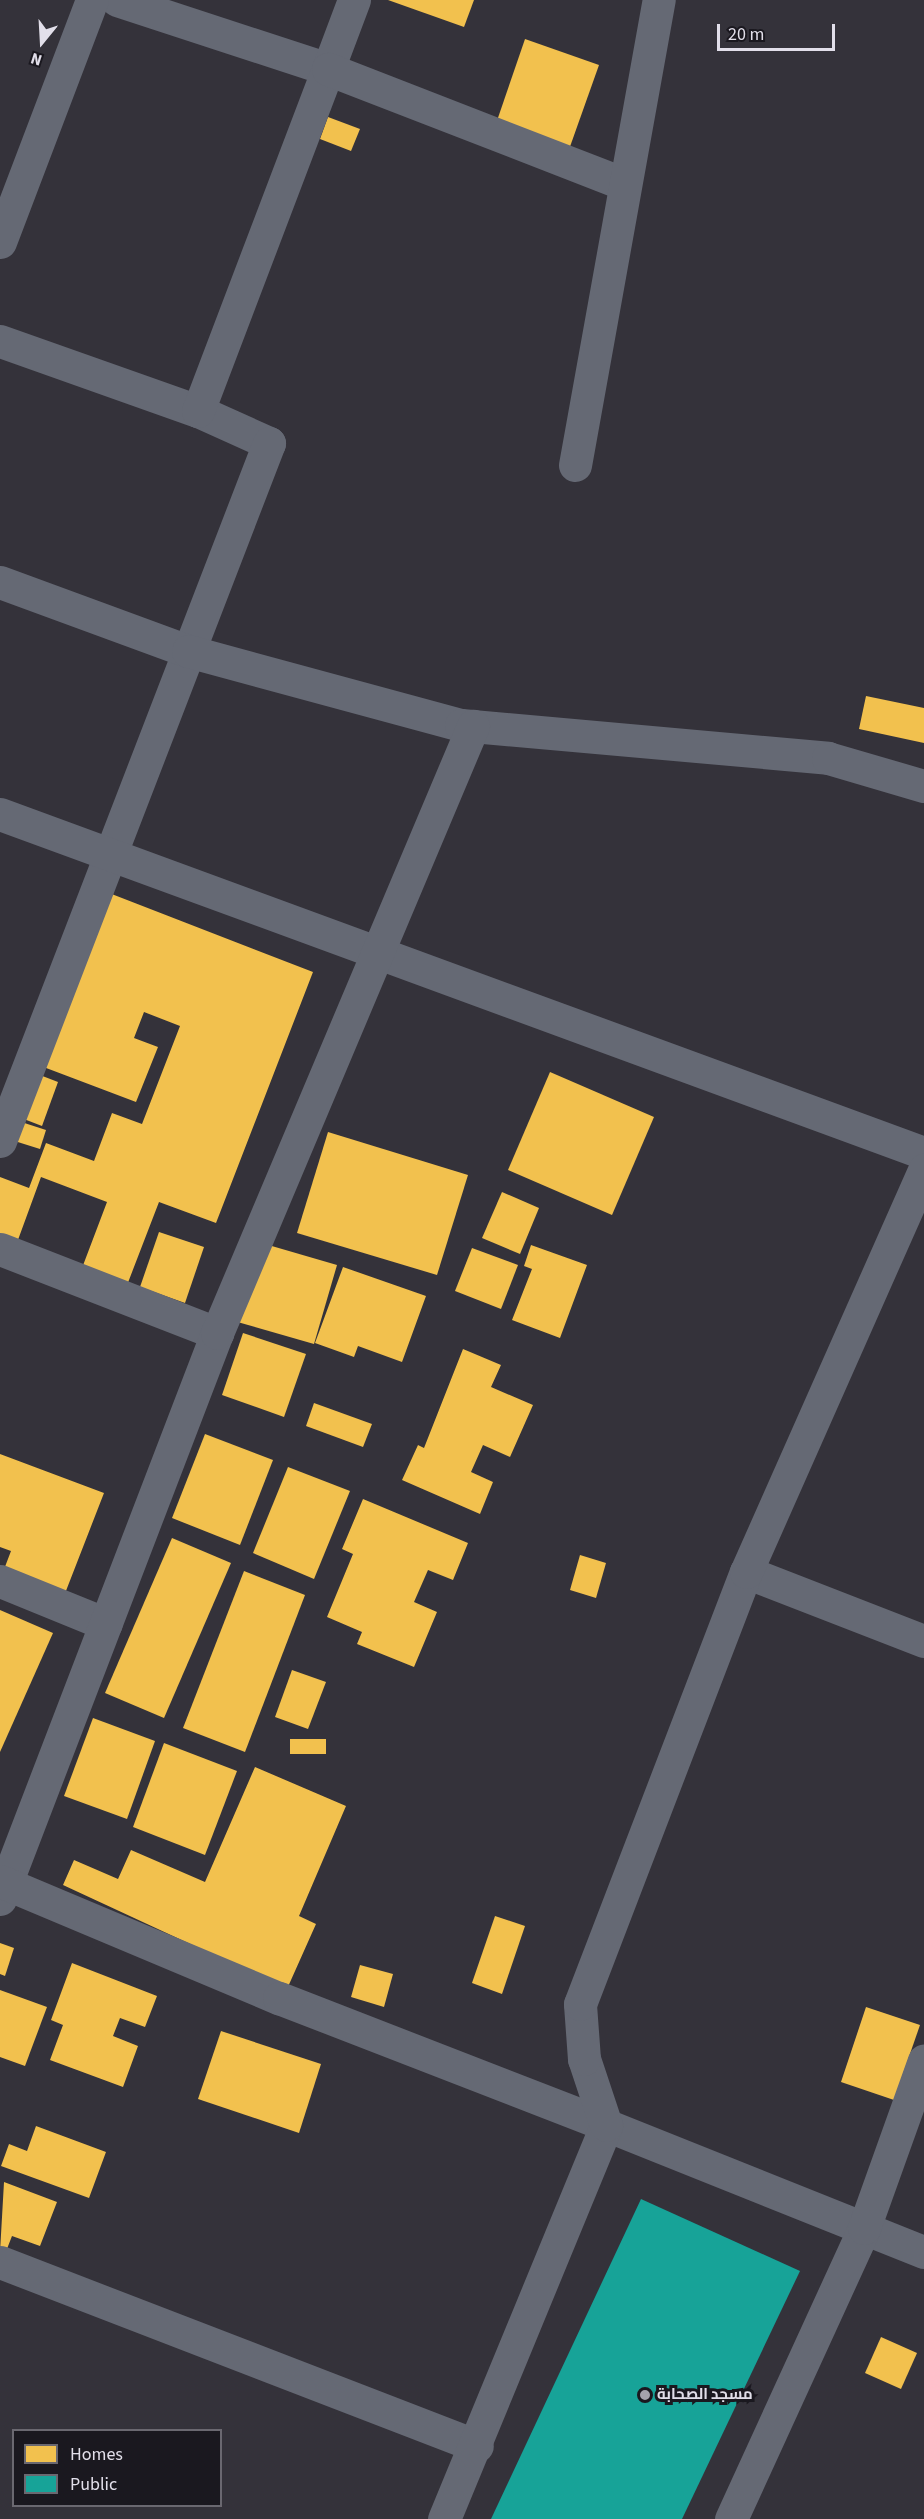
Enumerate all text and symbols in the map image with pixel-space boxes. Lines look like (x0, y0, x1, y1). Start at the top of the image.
north arrow (12, 12, 72, 72)
scale bar (720, 12, 838, 50)
text: 20 m (728, 22, 764, 47)
text: N (28, 47, 45, 71)
place label: مسجد الصحابة (657, 2386, 753, 2404)
marker: مسجد الصحابة (638, 2388, 652, 2402)
legend (12, 2429, 222, 2507)
text: Homes (70, 2442, 123, 2467)
text: Public (70, 2472, 117, 2497)

